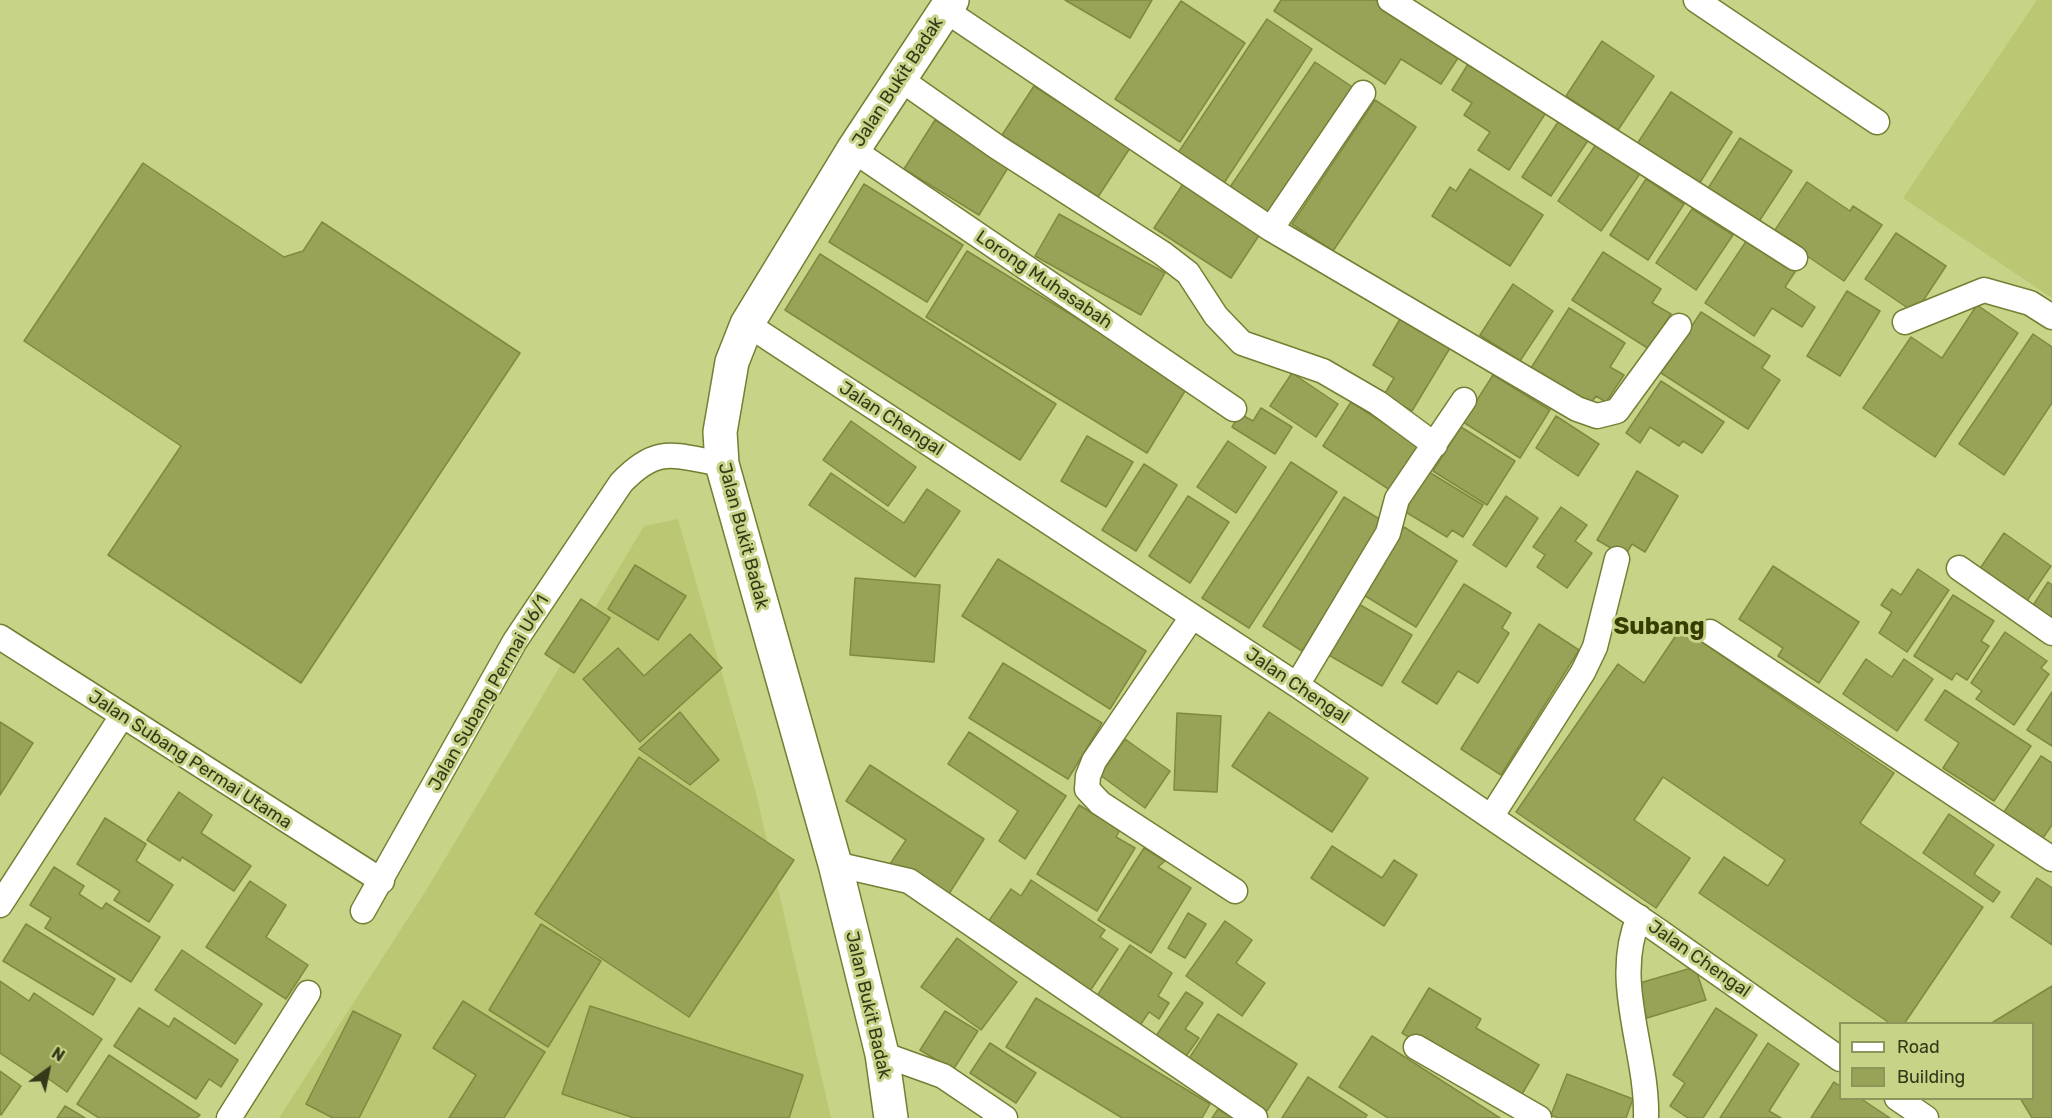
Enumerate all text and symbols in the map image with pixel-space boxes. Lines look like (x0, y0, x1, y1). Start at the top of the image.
street label: Jalan Bukit Badak (848, 13, 948, 151)
street label: Lorong Muhasabah (972, 226, 1116, 334)
street label: Jalan Chengal (835, 377, 947, 461)
street label: Jalan Bukit Badak (713, 460, 773, 612)
street label: Jalan Subang Permai U6/1 (424, 591, 554, 795)
district label: Subang (1613, 613, 1705, 641)
street label: Jalan Chengal (1241, 644, 1353, 728)
street label: Jalan Subang Permai Utama (84, 686, 296, 834)
street label: Jalan Chengal (1644, 916, 1754, 1002)
street label: Jalan Bukit Badak (841, 929, 895, 1081)
legend (1839, 1022, 2034, 1100)
text: Road (1897, 1036, 1940, 1058)
north arrow (18, 1040, 78, 1100)
text: N (48, 1043, 68, 1066)
text: Building (1897, 1066, 1965, 1088)

